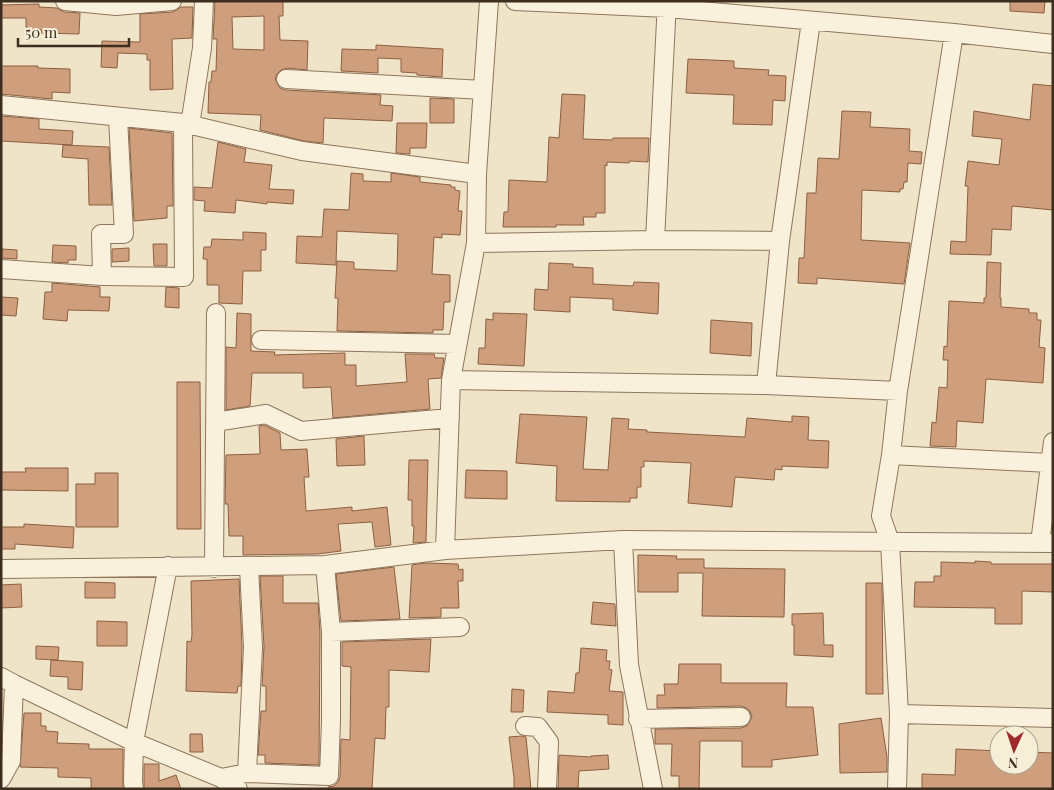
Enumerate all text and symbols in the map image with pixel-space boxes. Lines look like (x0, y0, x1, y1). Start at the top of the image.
scale bar (18, 15, 129, 47)
text: 50 m (25, 22, 58, 42)
north arrow (989, 725, 1039, 775)
text: N (1008, 754, 1019, 773)

